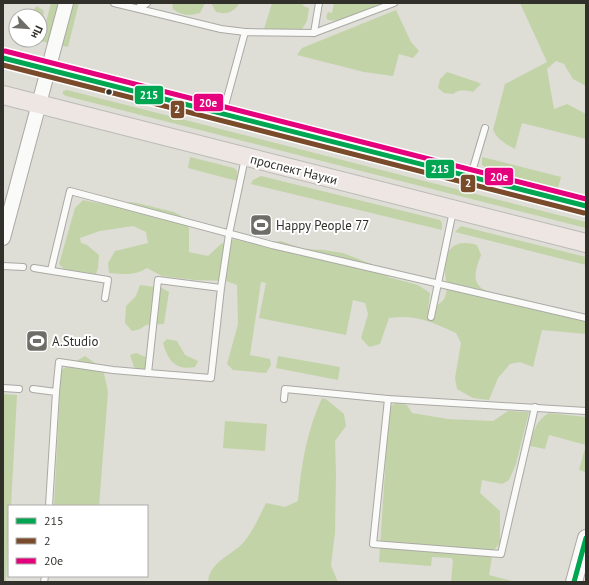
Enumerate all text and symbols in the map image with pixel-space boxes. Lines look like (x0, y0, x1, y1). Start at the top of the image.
north arrow (8, 8, 48, 48)
text: Пн (28, 23, 46, 41)
line badge: 215 (134, 85, 164, 105)
unlabelled marker (104, 87, 114, 97)
text: 215 (140, 88, 158, 102)
line badge: 20е (193, 93, 224, 112)
text: 20е (199, 96, 217, 110)
line badge: 2 (170, 100, 185, 119)
text: 2 (174, 102, 180, 116)
street label: проспект Науки (248, 150, 339, 189)
line badge: 215 (425, 159, 455, 179)
text: 215 (431, 162, 449, 176)
line badge: 20е (484, 167, 514, 186)
text: 20е (490, 170, 508, 184)
line badge: 2 (460, 174, 476, 193)
text: 2 (465, 176, 471, 190)
sports icon: Happy People 77 (248, 212, 274, 238)
place label: Happy People 77 (276, 217, 369, 234)
sports icon: A.Studio (24, 328, 50, 354)
place label: A.Studio (52, 333, 99, 350)
legend (8, 505, 148, 577)
text: 215 (44, 513, 64, 528)
text: 2 (44, 533, 51, 548)
text: 20е (44, 553, 63, 568)

